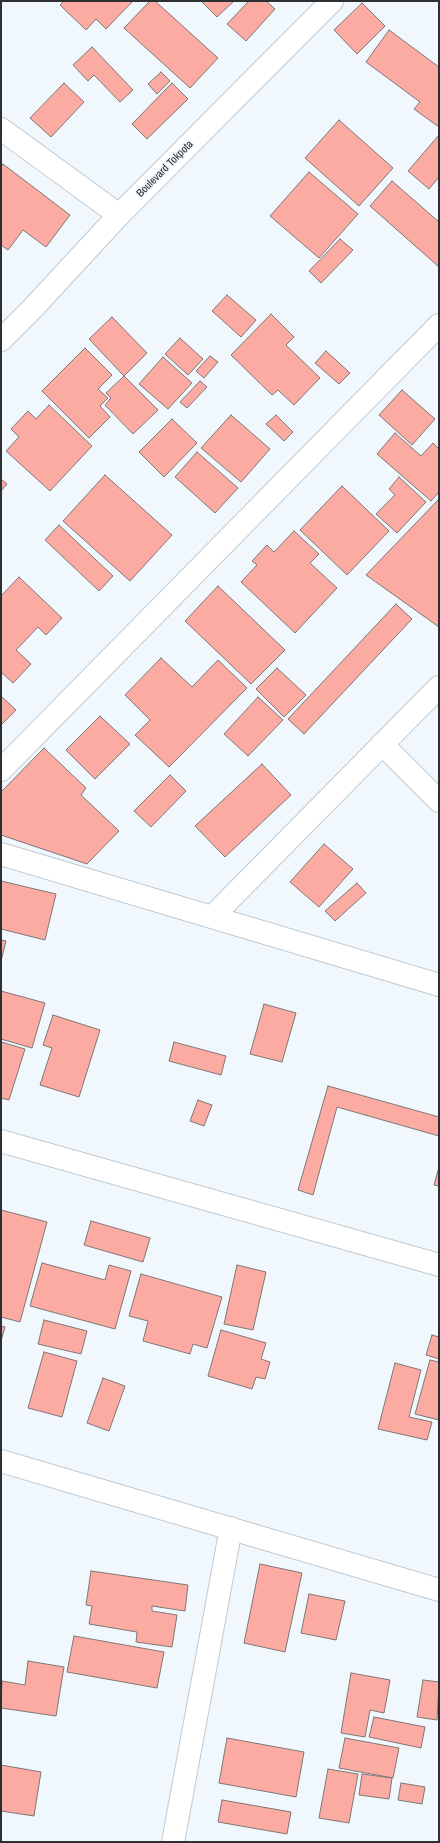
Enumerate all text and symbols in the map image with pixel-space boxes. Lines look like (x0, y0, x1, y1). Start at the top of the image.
street label: Boulevard Tokpota (134, 138, 196, 200)

